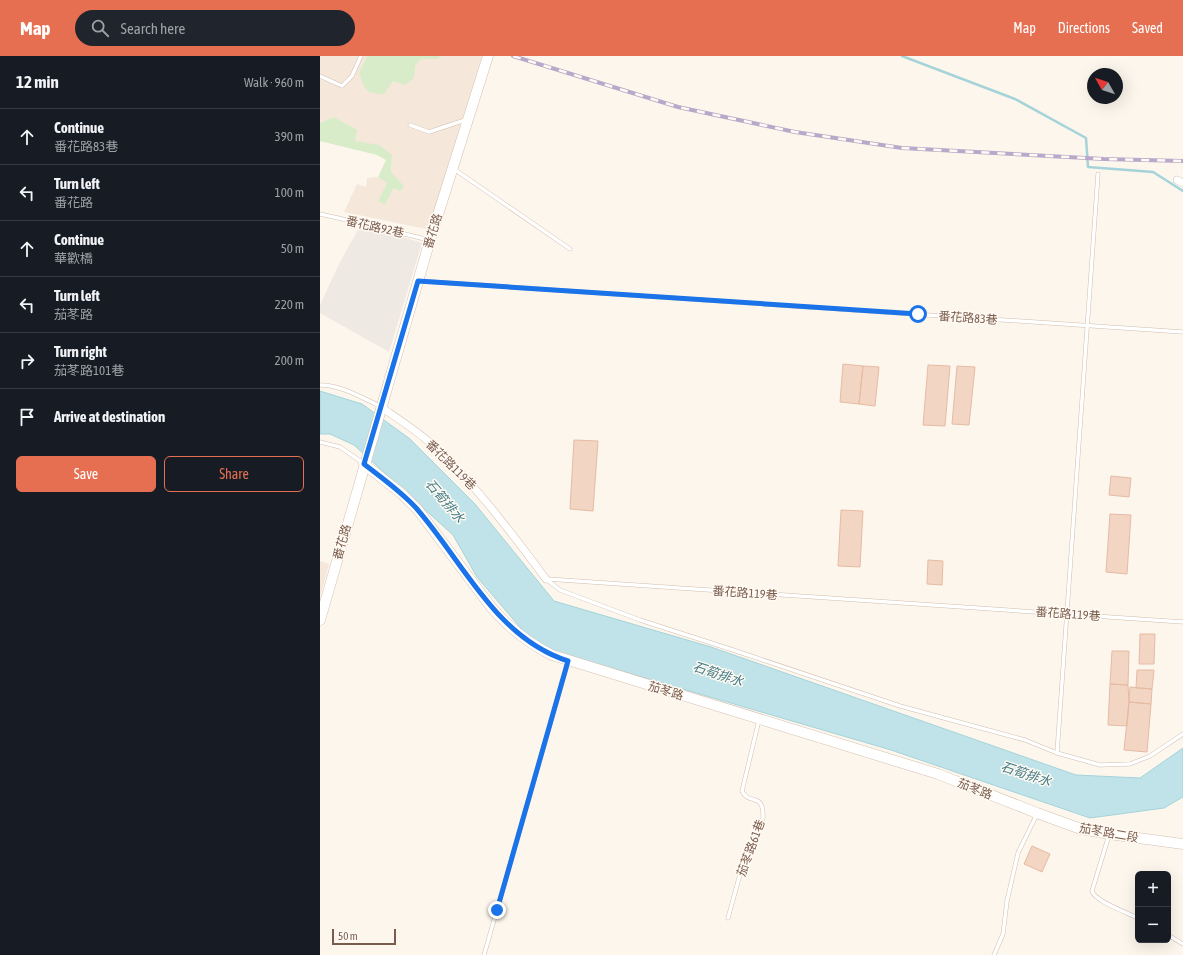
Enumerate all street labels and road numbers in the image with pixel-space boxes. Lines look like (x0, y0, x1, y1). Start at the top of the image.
street label: 番花路 (421, 212, 445, 250)
street label: 番花路92巷 (345, 214, 405, 240)
street label: 番花路83巷 (938, 309, 998, 327)
street label: 番花路119巷 (423, 437, 479, 493)
street label: 番花路 (330, 523, 354, 561)
street label: 番花路119巷 (712, 584, 778, 602)
street label: 番花路119巷 (1035, 605, 1101, 623)
street label: 茄苳路 (647, 679, 685, 703)
street label: 茄苳路 (956, 776, 994, 802)
street label: 茄苳路61巷 (734, 818, 768, 878)
street label: 茄苳路二段 (1078, 821, 1140, 845)

